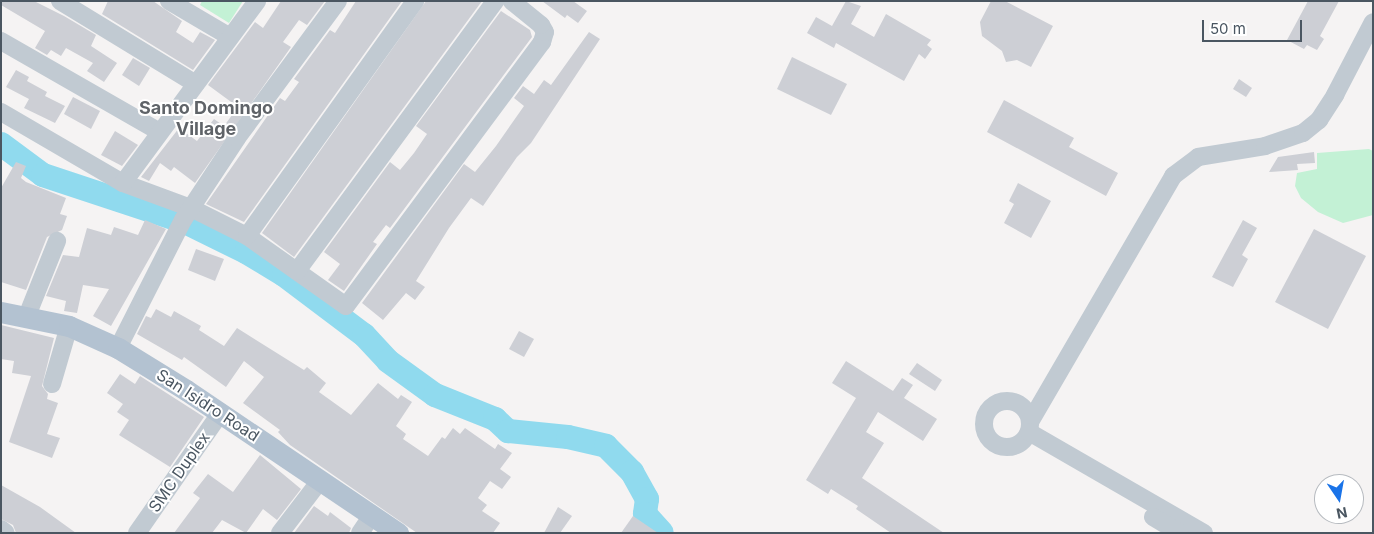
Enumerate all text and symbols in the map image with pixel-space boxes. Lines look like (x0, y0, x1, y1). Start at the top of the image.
scale bar (1204, 10, 1304, 42)
text: 50 m (1210, 19, 1246, 38)
district label: Santo Domingo Village (139, 98, 273, 140)
street label: San Isidro Road (153, 365, 263, 445)
street label: SMC Duplex (144, 428, 214, 516)
north arrow (1314, 474, 1364, 524)
text: N (1335, 504, 1349, 523)

